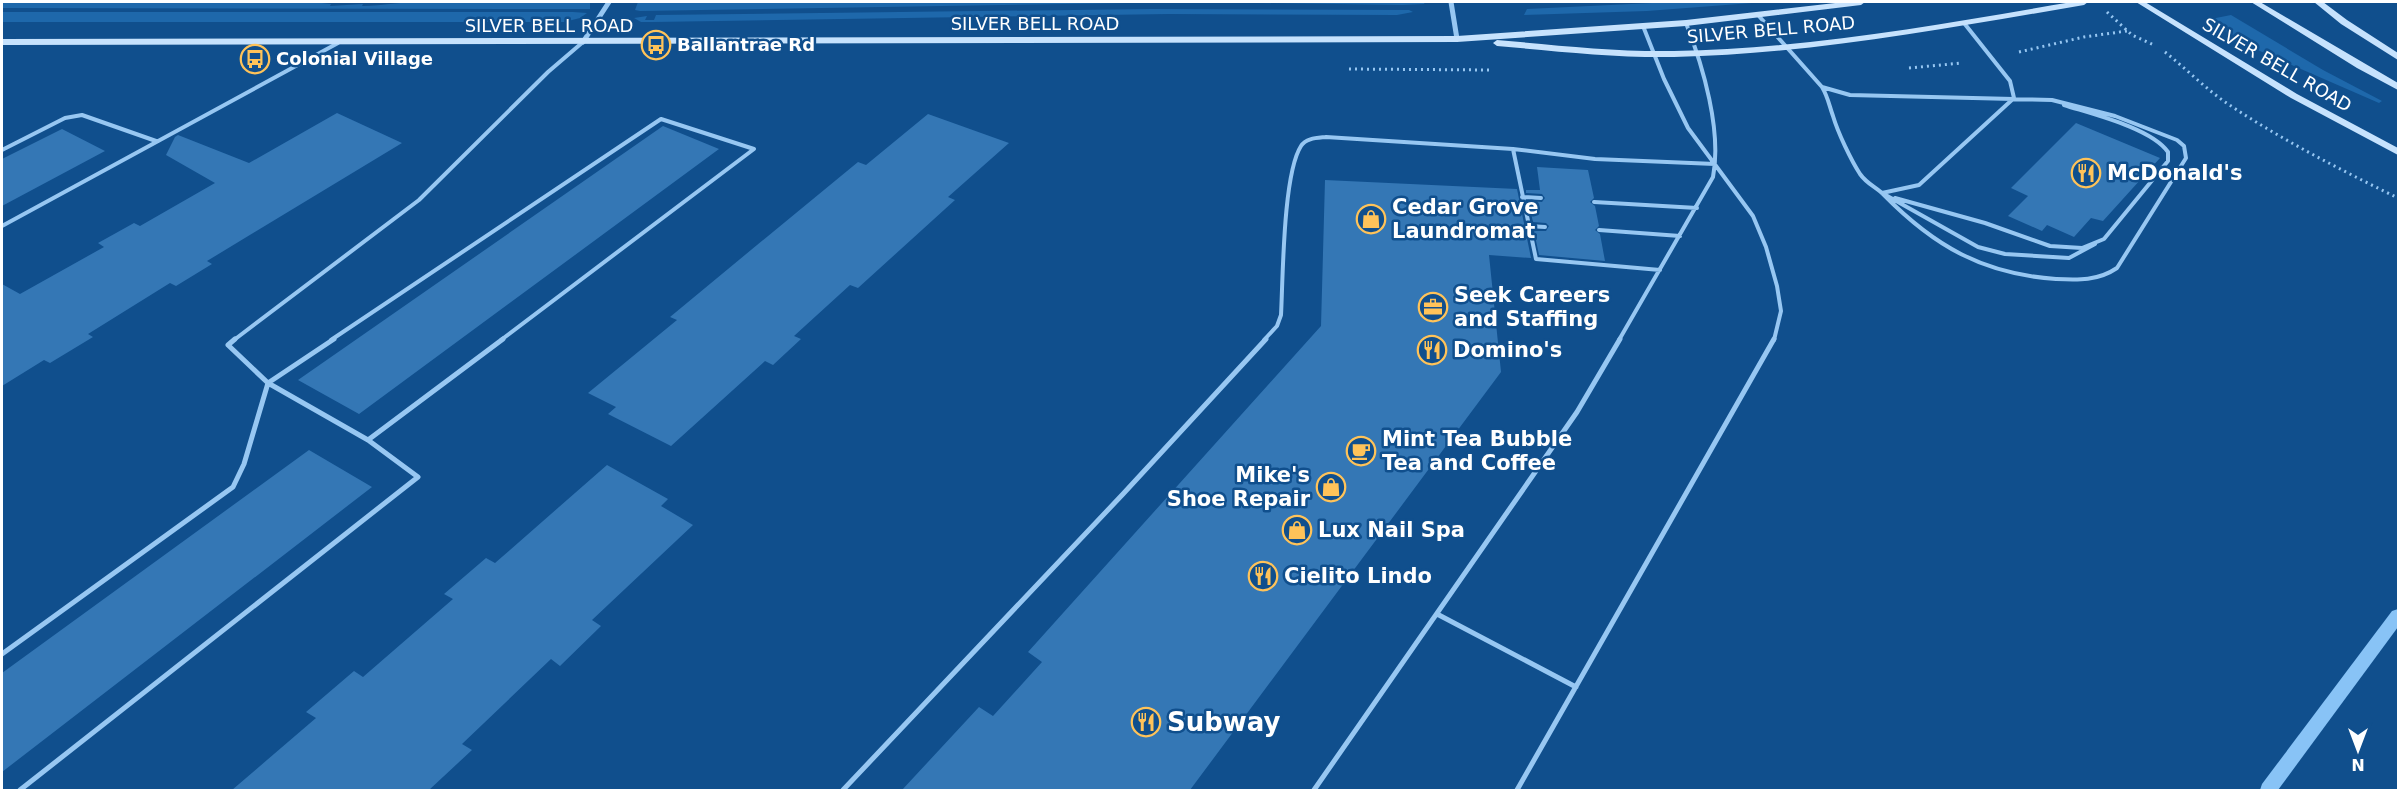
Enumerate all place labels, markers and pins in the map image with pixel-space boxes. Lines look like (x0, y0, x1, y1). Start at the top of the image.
bus stop icon: Ballantrae Rd (640, 29, 672, 61)
place label: Ballantrae Rd (677, 34, 815, 55)
bus stop icon: Colonial Village (239, 43, 271, 75)
place label: Colonial Village (276, 48, 433, 69)
restaurant icon: McDonald's (2070, 157, 2102, 189)
place label: McDonald's (2107, 161, 2243, 185)
place label: Cedar Grove Laundromat (1392, 195, 1538, 243)
shop icon: Cedar Grove Laundromat (1355, 203, 1387, 235)
place label: Seek Careers and Staffing (1454, 283, 1610, 331)
office icon: Seek Careers and Staffing (1417, 291, 1449, 323)
restaurant icon: Domino's (1416, 334, 1448, 366)
place label: Domino's (1453, 338, 1562, 362)
place label: Mint Tea Bubble Tea and Coffee (1382, 427, 1572, 475)
cafe icon: Mint Tea Bubble Tea and Coffee (1345, 435, 1377, 467)
place label: Mike's Shoe Repair (1167, 463, 1311, 511)
shop icon: Mike's Shoe Repair (1315, 471, 1347, 503)
shop icon: Lux Nail Spa (1281, 514, 1313, 546)
place label: Lux Nail Spa (1318, 518, 1465, 542)
restaurant icon: Cielito Lindo (1247, 560, 1279, 592)
place label: Cielito Lindo (1284, 564, 1432, 588)
restaurant icon: Subway (1130, 706, 1162, 738)
place label: Subway (1167, 707, 1281, 737)

